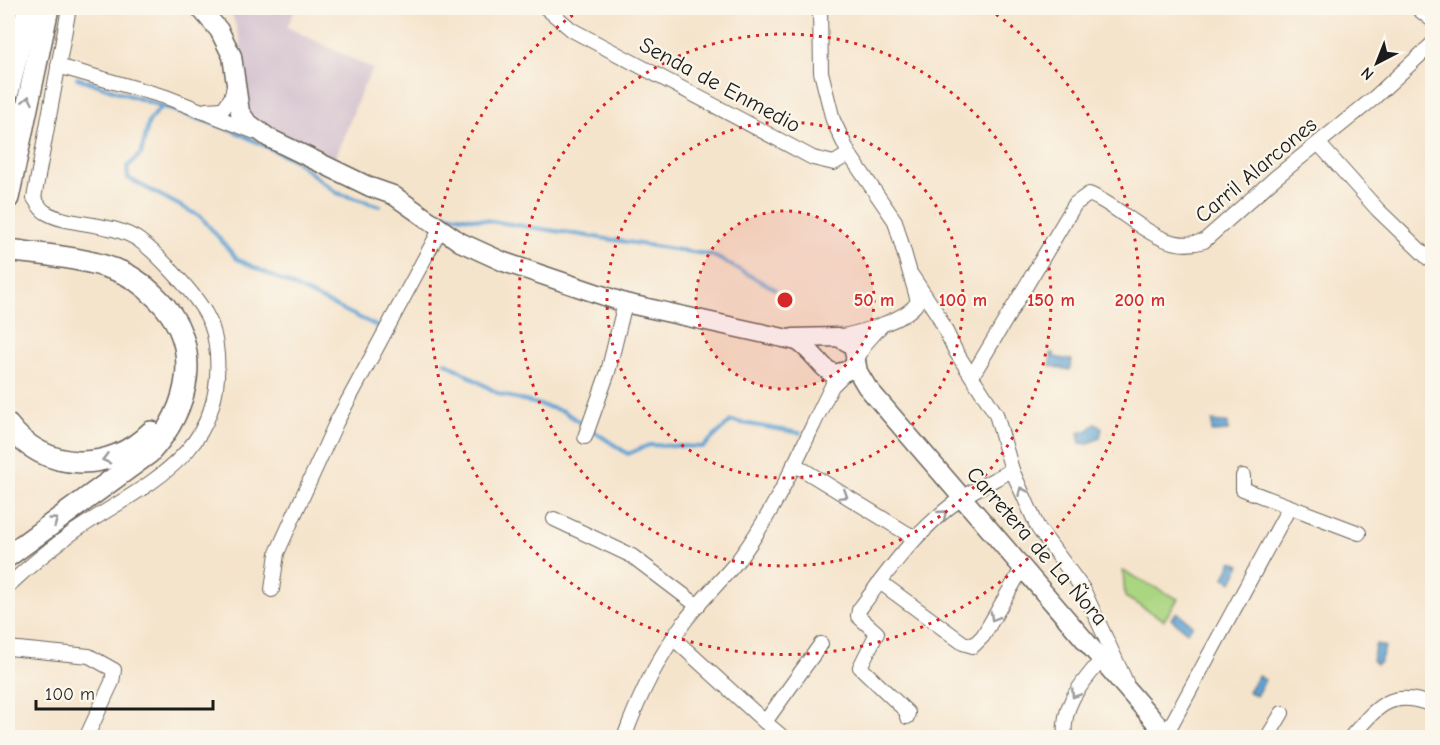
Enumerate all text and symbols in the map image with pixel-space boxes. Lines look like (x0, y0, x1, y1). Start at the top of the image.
street label: Senda de Enmedio (635, 32, 805, 138)
north arrow (1347, 33, 1407, 93)
text: N (1358, 63, 1378, 84)
one-way arrow (21, 95, 34, 105)
street label: Carril Alarcones (1190, 111, 1322, 229)
centre of rings (775, 290, 795, 310)
text: 50 m (854, 290, 894, 311)
text: 100 m (939, 290, 987, 311)
text: 150 m (1027, 290, 1075, 311)
text: 200 m (1115, 290, 1165, 311)
one-way arrow (101, 452, 111, 465)
street label: Carretera de La Ñora (961, 461, 1113, 631)
one-way arrow (838, 487, 848, 499)
one-way arrow (1017, 487, 1029, 498)
one-way arrow (937, 510, 947, 521)
one-way arrow (47, 517, 58, 528)
one-way arrow (990, 611, 1001, 622)
scale bar (36, 673, 213, 711)
text: 100 m (45, 684, 95, 705)
one-way arrow (1071, 688, 1082, 699)

